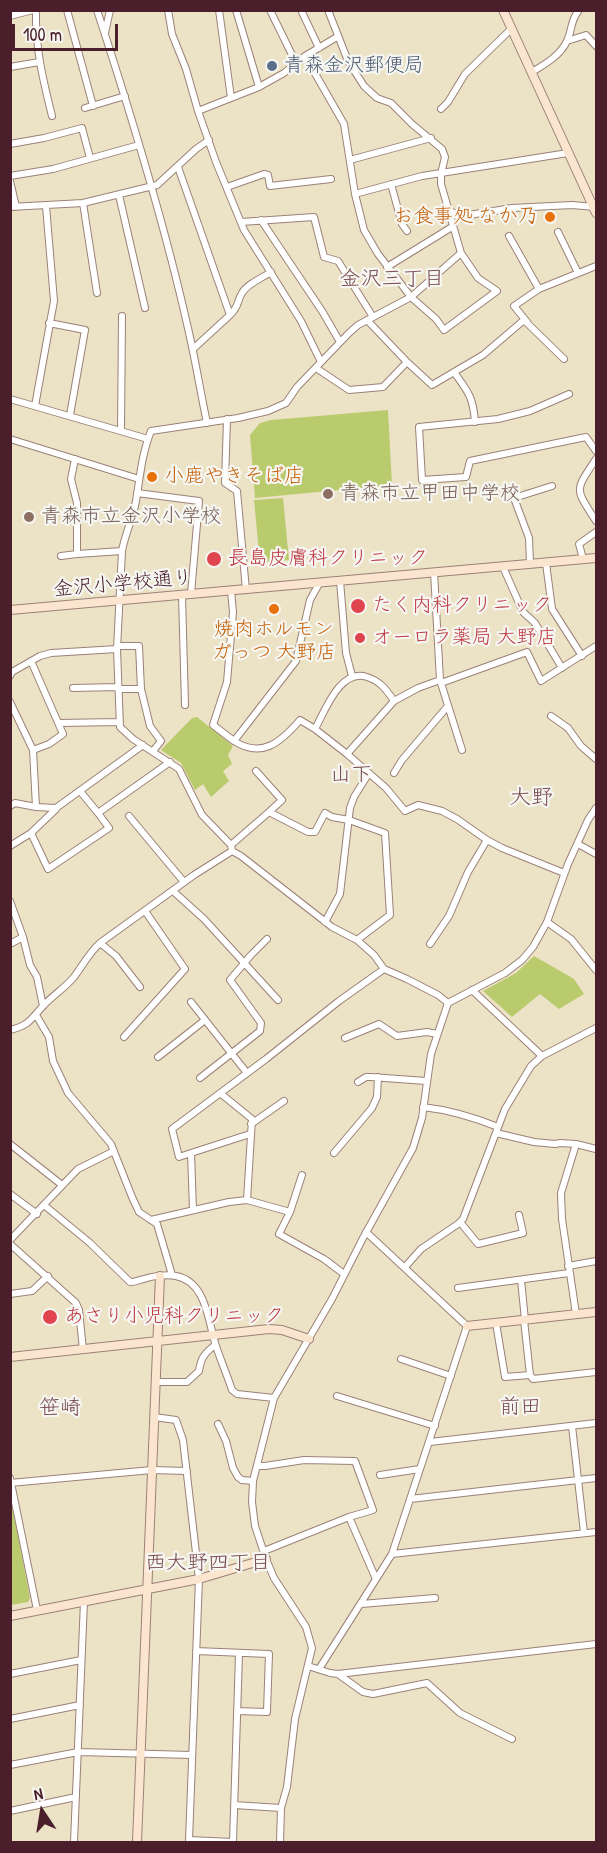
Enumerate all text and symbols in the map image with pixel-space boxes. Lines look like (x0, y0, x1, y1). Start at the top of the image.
scale bar (15, 12, 122, 50)
text: 100 m (23, 22, 62, 47)
place label: 青森金沢郵便局 (284, 54, 424, 78)
marker: 青森金沢郵便局 (265, 59, 279, 73)
place label: お食事処 なか乃 (393, 205, 538, 229)
marker: お食事処 なか乃 (543, 210, 557, 224)
district label: 金沢三丁目 (340, 266, 444, 292)
place label: 小鹿やきそば店 (164, 465, 304, 489)
marker: 小鹿やきそば店 (145, 470, 159, 484)
place label: 青森市立甲田中学校 (340, 482, 520, 506)
marker: 青森市立甲田中学校 (321, 487, 335, 501)
place label: 青森市立金沢小学校 (41, 505, 221, 529)
marker: 青森市立金沢小学校 (22, 510, 36, 524)
place label: 長島皮膚科クリニック (228, 547, 428, 571)
marker: 長島皮膚科クリニック (205, 550, 223, 568)
street label: 金沢小学校通り (52, 566, 194, 602)
place label: たく内科クリニック (372, 594, 552, 618)
marker: たく内科クリニック (349, 597, 367, 615)
marker: 焼肉ホルモン ガっつ 大野店 (267, 602, 281, 616)
place label: 焼肉ホルモン ガっつ 大野店 (212, 618, 336, 665)
place label: オーロラ薬局 大野店 (372, 626, 557, 650)
marker: オーロラ薬局 大野店 (353, 631, 367, 645)
district label: 山下 (330, 762, 372, 788)
district label: 大野 (509, 785, 553, 811)
place label: あさり小児科クリニック (64, 1305, 284, 1329)
marker: あさり小児科クリニック (41, 1308, 59, 1326)
district label: 前田 (499, 1394, 541, 1420)
district label: 笹崎 (39, 1395, 81, 1421)
district label: 西大野四丁目 (145, 1550, 271, 1576)
north arrow (12, 1781, 72, 1841)
text: N (32, 1782, 45, 1805)

